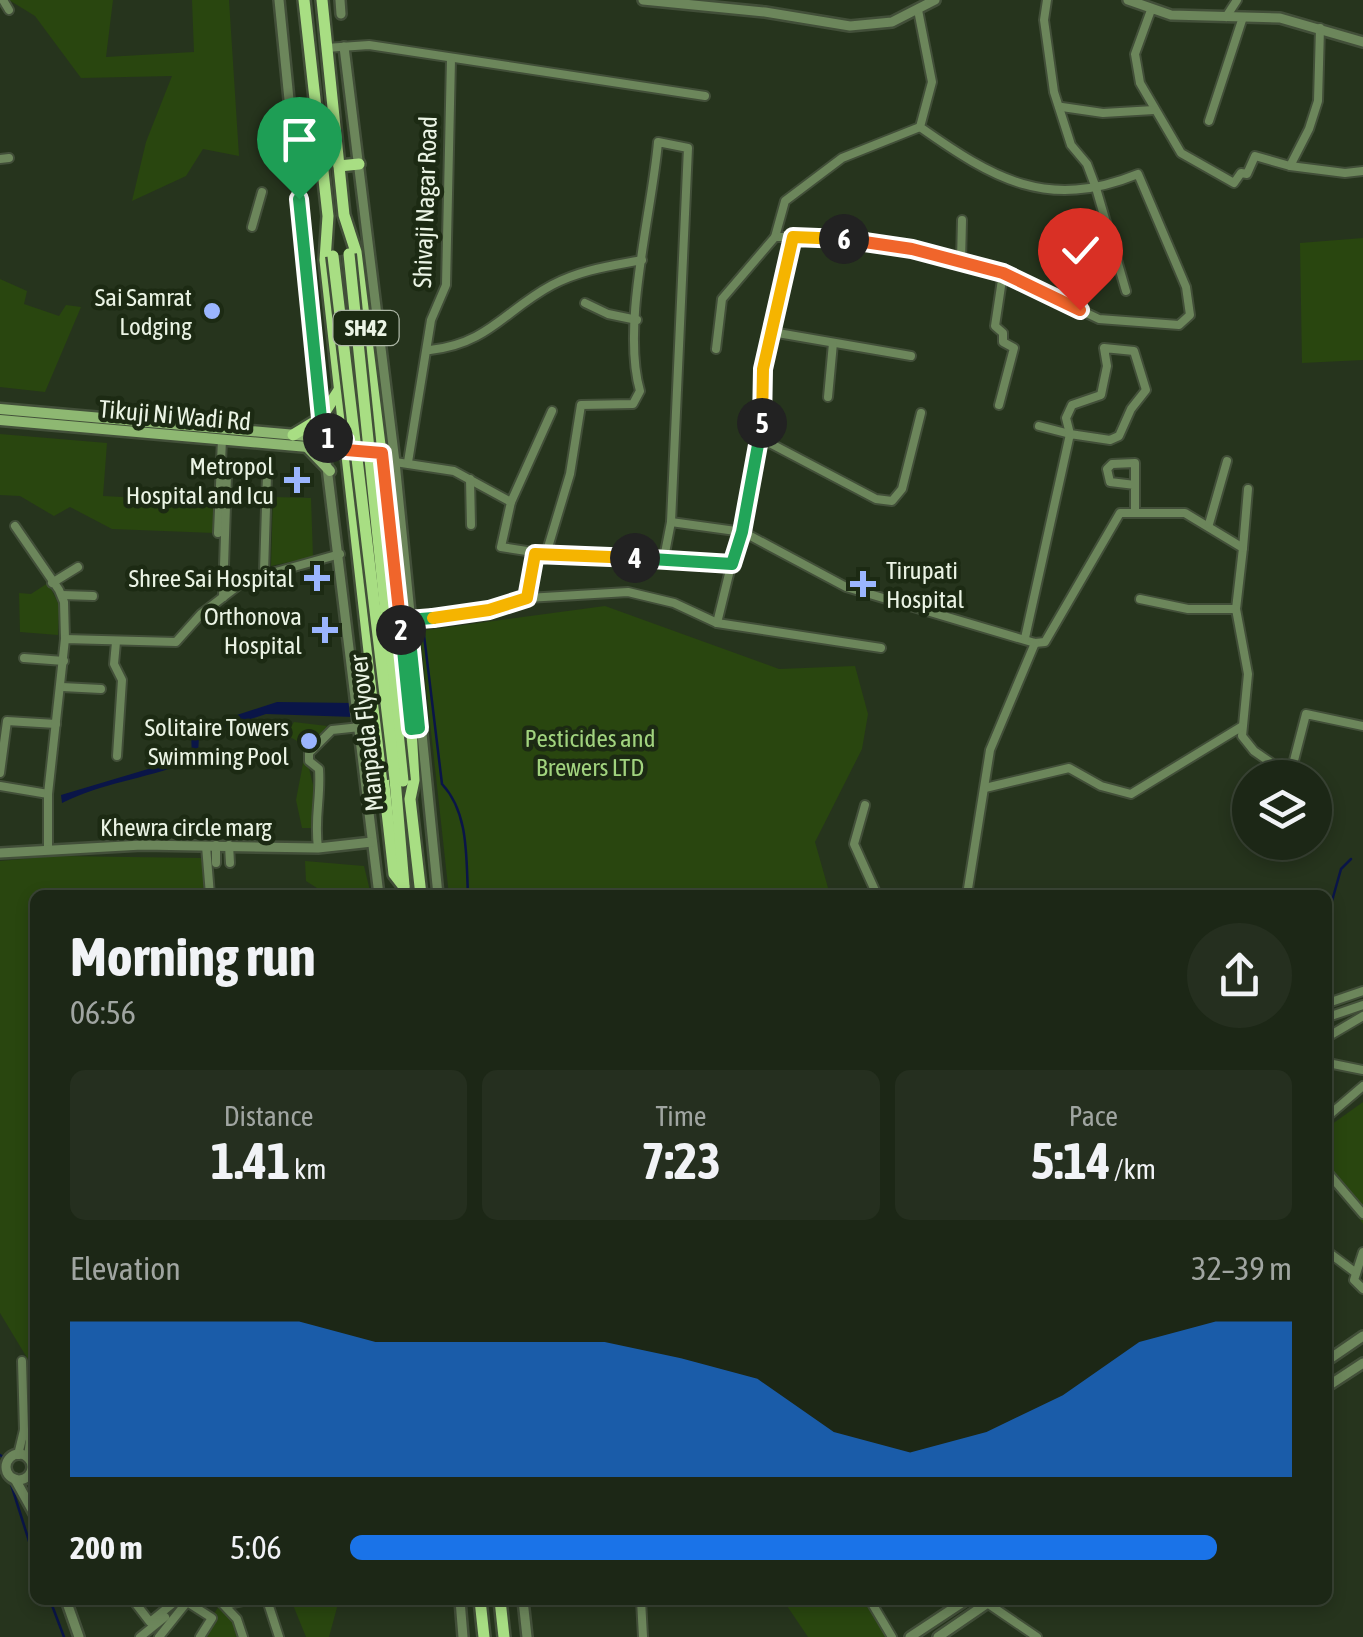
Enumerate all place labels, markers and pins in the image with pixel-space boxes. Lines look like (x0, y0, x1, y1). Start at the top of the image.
pin (257, 97, 342, 200)
pin (1038, 208, 1123, 311)
pin: 6 (819, 214, 869, 264)
place label: Sai Samrat Lodging (95, 283, 192, 340)
marker: Sai Samrat Lodging (201, 300, 223, 322)
pin: 5 (737, 398, 787, 448)
pin: 1 (303, 413, 353, 463)
place label: Metropol Hospital and Icu (126, 452, 274, 509)
marker: Metropol Hospital and Icu (284, 467, 310, 493)
pin: 4 (610, 533, 660, 583)
place label: Tirupati Hospital (886, 556, 965, 613)
place label: Shree Sai Hospital (129, 564, 294, 592)
marker: Shree Sai Hospital (304, 565, 330, 591)
marker: Tirupati Hospital (850, 571, 876, 597)
place label: Orthonova Hospital (204, 602, 302, 659)
pin: 2 (376, 605, 426, 655)
marker: Orthonova Hospital (312, 617, 338, 643)
place label: Solitaire Towers Swimming Pool (144, 713, 289, 770)
marker: Solitaire Towers Swimming Pool (298, 730, 320, 752)

